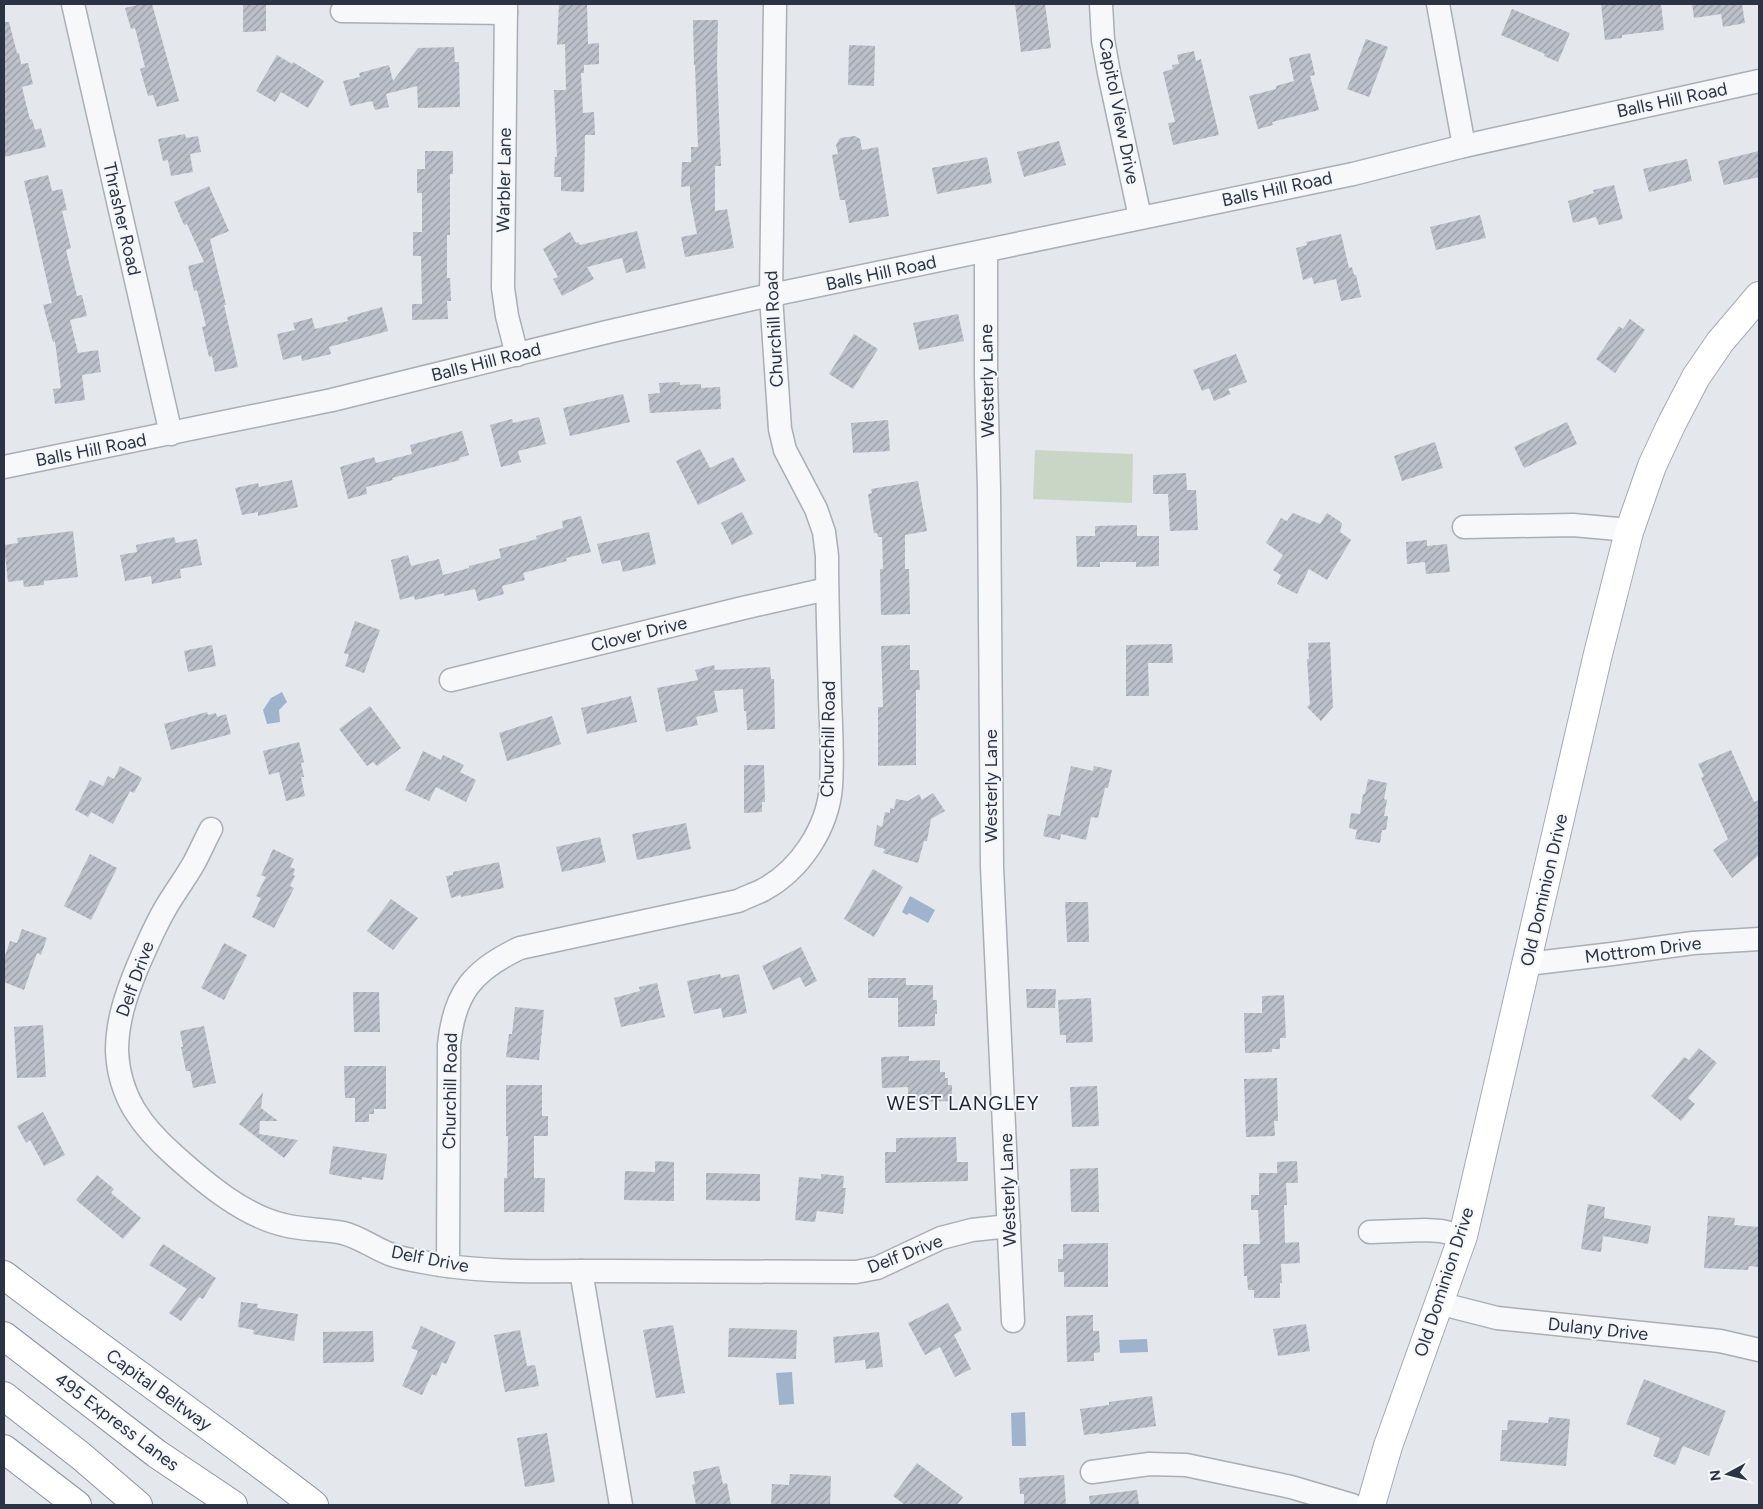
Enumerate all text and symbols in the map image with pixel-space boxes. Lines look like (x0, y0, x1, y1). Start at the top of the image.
street label: Capitol View Drive (1094, 36, 1144, 186)
street label: Balls Hill Road (1615, 78, 1729, 122)
street label: Warbler Lane (492, 127, 516, 233)
street label: Thrasher Road (98, 160, 146, 278)
street label: Balls Hill Road (1220, 167, 1334, 211)
street label: Balls Hill Road (824, 251, 938, 295)
street label: Churchill Road (760, 270, 788, 388)
street label: Westerly Lane (975, 324, 999, 438)
street label: Balls Hill Road (429, 338, 543, 386)
street label: Balls Hill Road (34, 428, 148, 472)
street label: Clover Drive (589, 611, 689, 657)
street label: Churchill Road (816, 680, 840, 798)
street label: Westerly Lane (980, 729, 1002, 843)
street label: Old Dominion Drive (1516, 811, 1572, 968)
street label: Mottrom Drive (1584, 932, 1703, 968)
street label: Delf Drive (111, 938, 159, 1020)
street label: Churchill Road (438, 1032, 462, 1150)
district label: WEST LANGLEY (887, 1092, 1039, 1115)
street label: Westerly Lane (995, 1133, 1021, 1247)
street label: Old Dominion Drive (1409, 1204, 1479, 1360)
street label: Delf Drive (864, 1230, 946, 1278)
street label: Delf Drive (389, 1241, 471, 1277)
street label: Dulany Drive (1547, 1313, 1650, 1345)
street label: Capital Beltway (102, 1344, 217, 1436)
street label: 495 Express Lanes (51, 1368, 183, 1476)
north arrow (1703, 1449, 1753, 1499)
text: N (1706, 1469, 1725, 1482)

